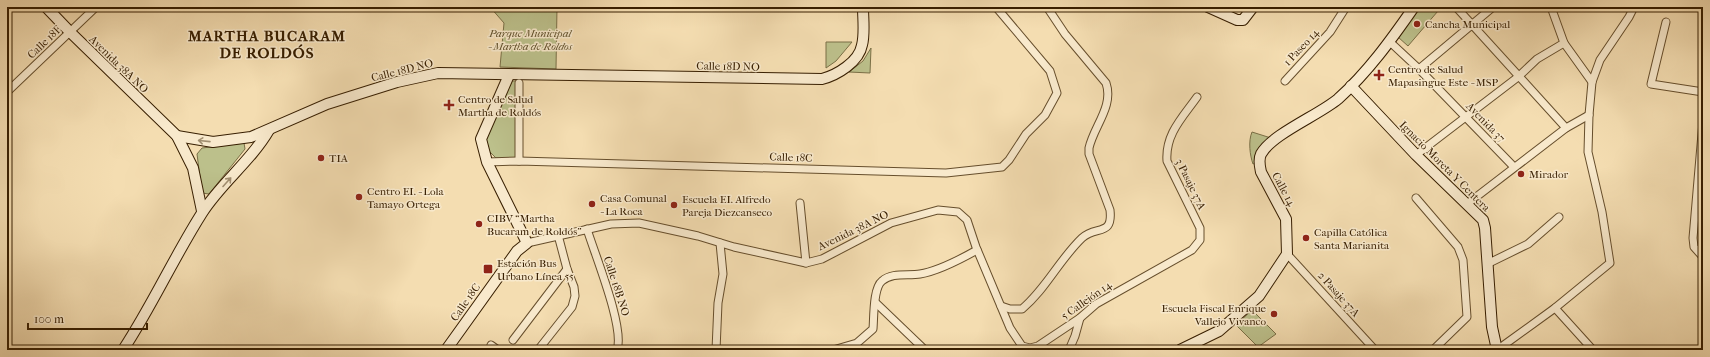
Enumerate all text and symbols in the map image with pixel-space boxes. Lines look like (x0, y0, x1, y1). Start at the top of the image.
place label: Cancha Municipal (1425, 18, 1510, 31)
marker: Cancha Municipal (1412, 19, 1422, 29)
street label: Calle 18F (25, 23, 64, 62)
street label: 1 Paseo 14 (1281, 26, 1322, 69)
district label: MARTHA BUCARAM DE ROLDÓS (187, 27, 346, 62)
park label: Parque Municipal - Martha de Roldos (488, 27, 573, 53)
street label: Avenida 38A NO (86, 32, 151, 96)
street label: Calle 18D NO (370, 56, 435, 84)
street label: Calle 18D NO (696, 59, 760, 74)
place label: Centro de Salud Mapasingue Este - MSP (1388, 63, 1498, 89)
marker: Centro de Salud Mapasingue Este - MSP (1373, 69, 1385, 81)
place label: Centro de Salud Martha de Roldós (458, 93, 541, 119)
marker: Centro de Salud Martha de Roldós (443, 99, 455, 111)
street label: Avenida 37 (1463, 99, 1508, 145)
street label: Ignacio Moreta Y Centera (1397, 118, 1493, 215)
one-way arrow (198, 137, 211, 144)
street label: Calle 18C (769, 150, 813, 165)
place label: TIA (329, 152, 349, 165)
marker: TIA (316, 153, 326, 163)
street label: 3 Pasaje 37A (1173, 157, 1209, 213)
place label: Mirador (1529, 168, 1569, 181)
marker: Mirador (1516, 169, 1526, 179)
street label: Calle 14 (1269, 170, 1298, 209)
one-way arrow (223, 176, 232, 187)
place label: Centro EI. - Lola Tamayo Ortega (367, 185, 445, 211)
marker: Centro EI. - Lola Tamayo Ortega (354, 192, 364, 202)
place label: Casa Comunal - La Roca (600, 192, 667, 218)
place label: Escuela EI. Alfredo Pareja Diezcanseco (682, 193, 772, 219)
marker: Casa Comunal - La Roca (587, 199, 597, 209)
marker: Escuela EI. Alfredo Pareja Diezcanseco (669, 200, 679, 210)
street label: Avenida 38A NO (815, 208, 891, 254)
place label: CIBV “Martha Bucaram de Roldós” (487, 212, 582, 238)
marker: CIBV “Martha Bucaram de Roldós” (474, 219, 484, 229)
place label: Capilla Católica Santa Marianita (1314, 226, 1390, 252)
marker: Capilla Católica Santa Marianita (1301, 233, 1311, 243)
street label: Calle 18B NO (601, 255, 632, 318)
place label: Estación Bus Urbano Línea 55 (497, 257, 574, 283)
marker: Estación Bus Urbano Línea 55 (482, 263, 494, 275)
street label: 2 Pasaje 37A (1315, 269, 1363, 320)
street label: 5 Callejón 14 (1059, 278, 1114, 323)
street label: Calle 18C (448, 281, 483, 324)
place label: Escuela Fiscal Enrique Vallejo Vivanco (1162, 302, 1267, 328)
scale bar (28, 305, 147, 331)
marker: Escuela Fiscal Enrique Vallejo Vivanco (1269, 309, 1279, 319)
text: 100 m (34, 312, 64, 326)

